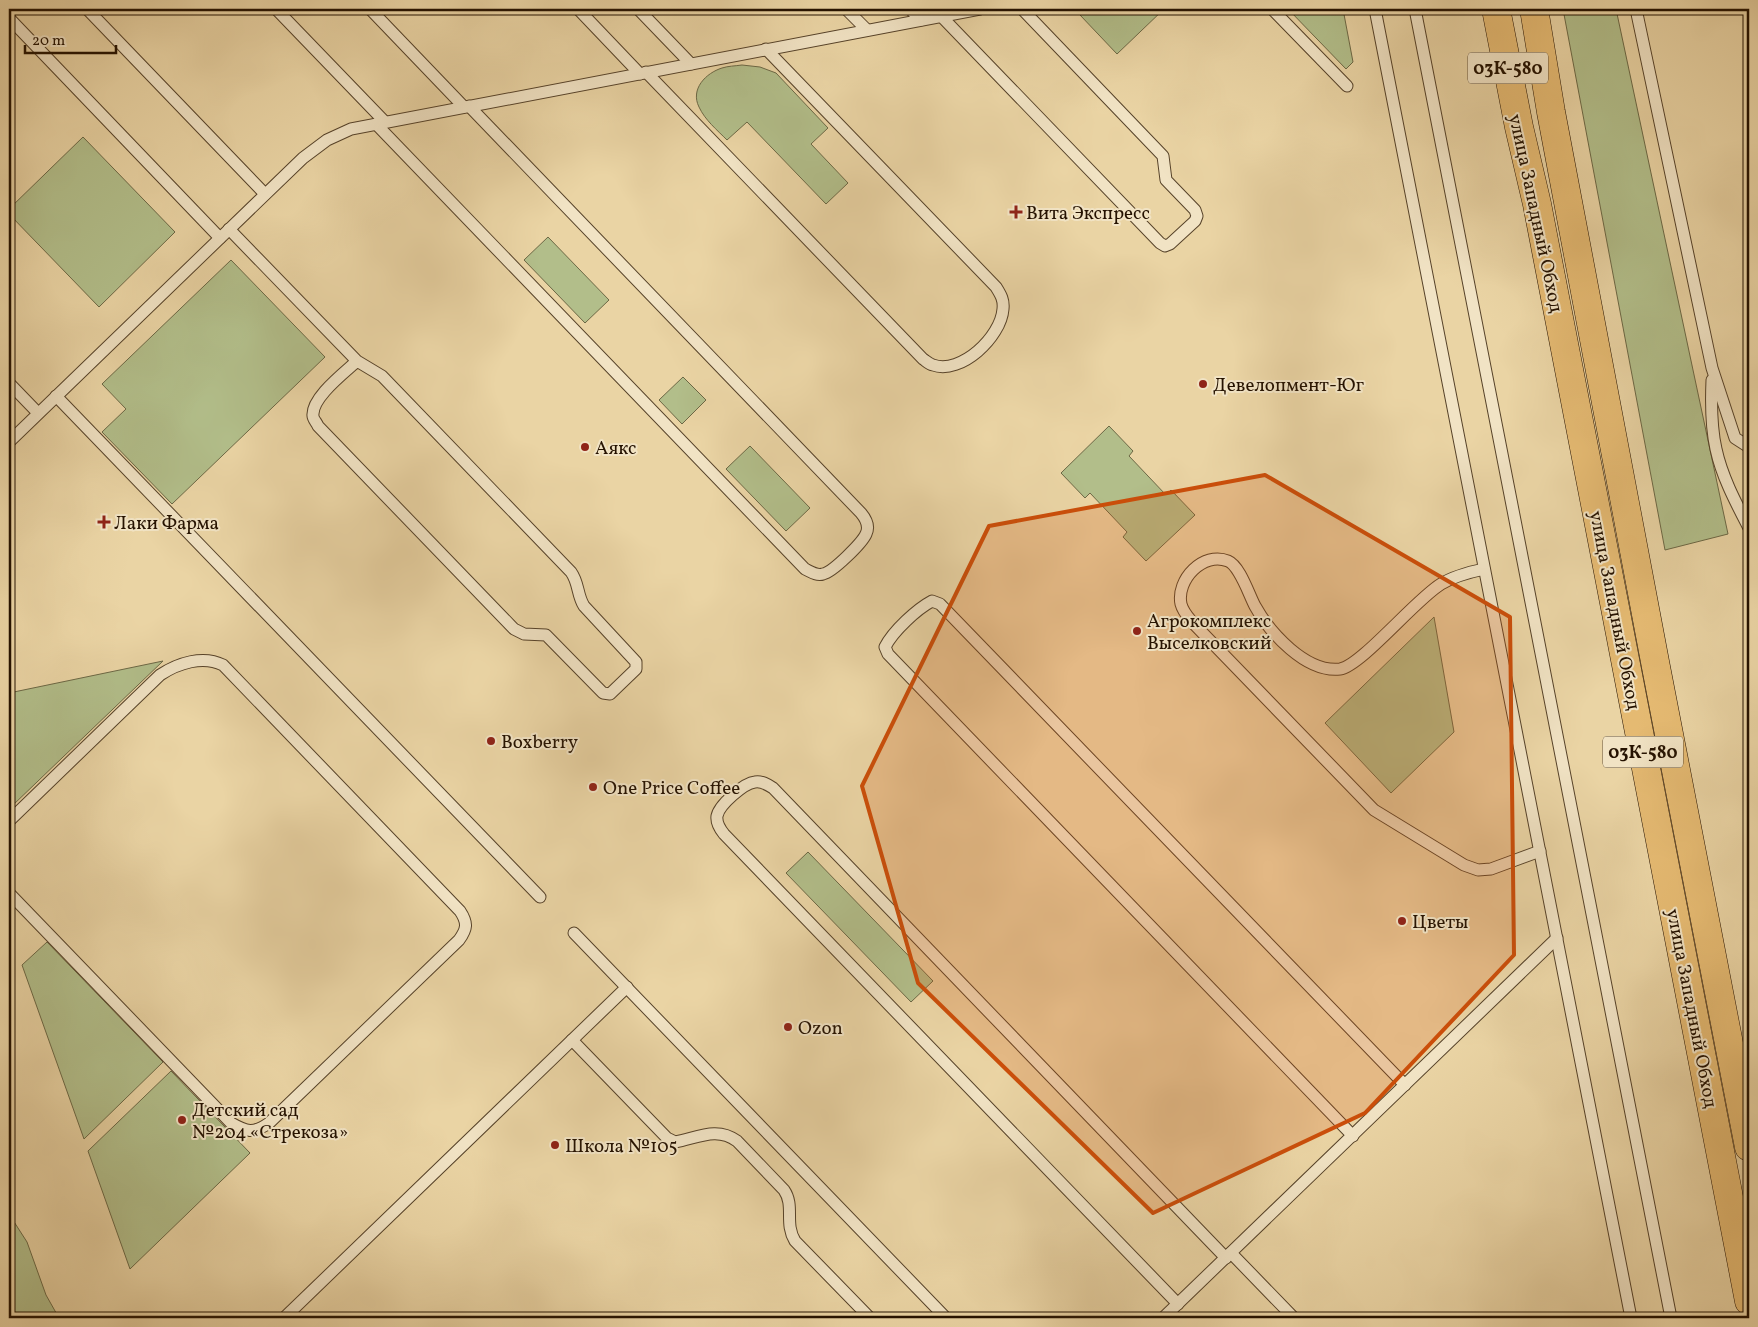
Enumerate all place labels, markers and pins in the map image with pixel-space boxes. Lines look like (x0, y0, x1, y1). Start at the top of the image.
place label: Вита Экспресс (1026, 201, 1150, 227)
marker: Вита Экспресс (1010, 206, 1022, 218)
place label: Девелопмент-Юг (1213, 373, 1365, 399)
marker: Девелопмент-Юг (1197, 378, 1209, 390)
place label: Аякс (595, 436, 637, 462)
marker: Аякс (579, 441, 591, 453)
place label: Лаки Фарма (114, 511, 219, 537)
marker: Лаки Фарма (98, 516, 110, 528)
place label: Агрокомплекс Выселковский (1147, 609, 1271, 657)
marker: Агрокомплекс Выселковский (1131, 625, 1143, 637)
place label: Boxberry (501, 730, 578, 756)
marker: Boxberry (485, 735, 497, 747)
place label: One Price Coffee (603, 776, 740, 802)
marker: One Price Coffee (587, 781, 599, 793)
place label: Цветы (1412, 910, 1468, 936)
marker: Цветы (1396, 915, 1408, 927)
place label: Ozon (798, 1016, 843, 1042)
marker: Ozon (782, 1021, 794, 1033)
place label: Детский сад №204 «Стрекоза» (192, 1098, 348, 1146)
marker: Детский сад №204 «Стрекоза» (176, 1114, 188, 1126)
place label: Школа №105 (565, 1134, 678, 1160)
marker: Школа №105 (549, 1139, 561, 1151)

